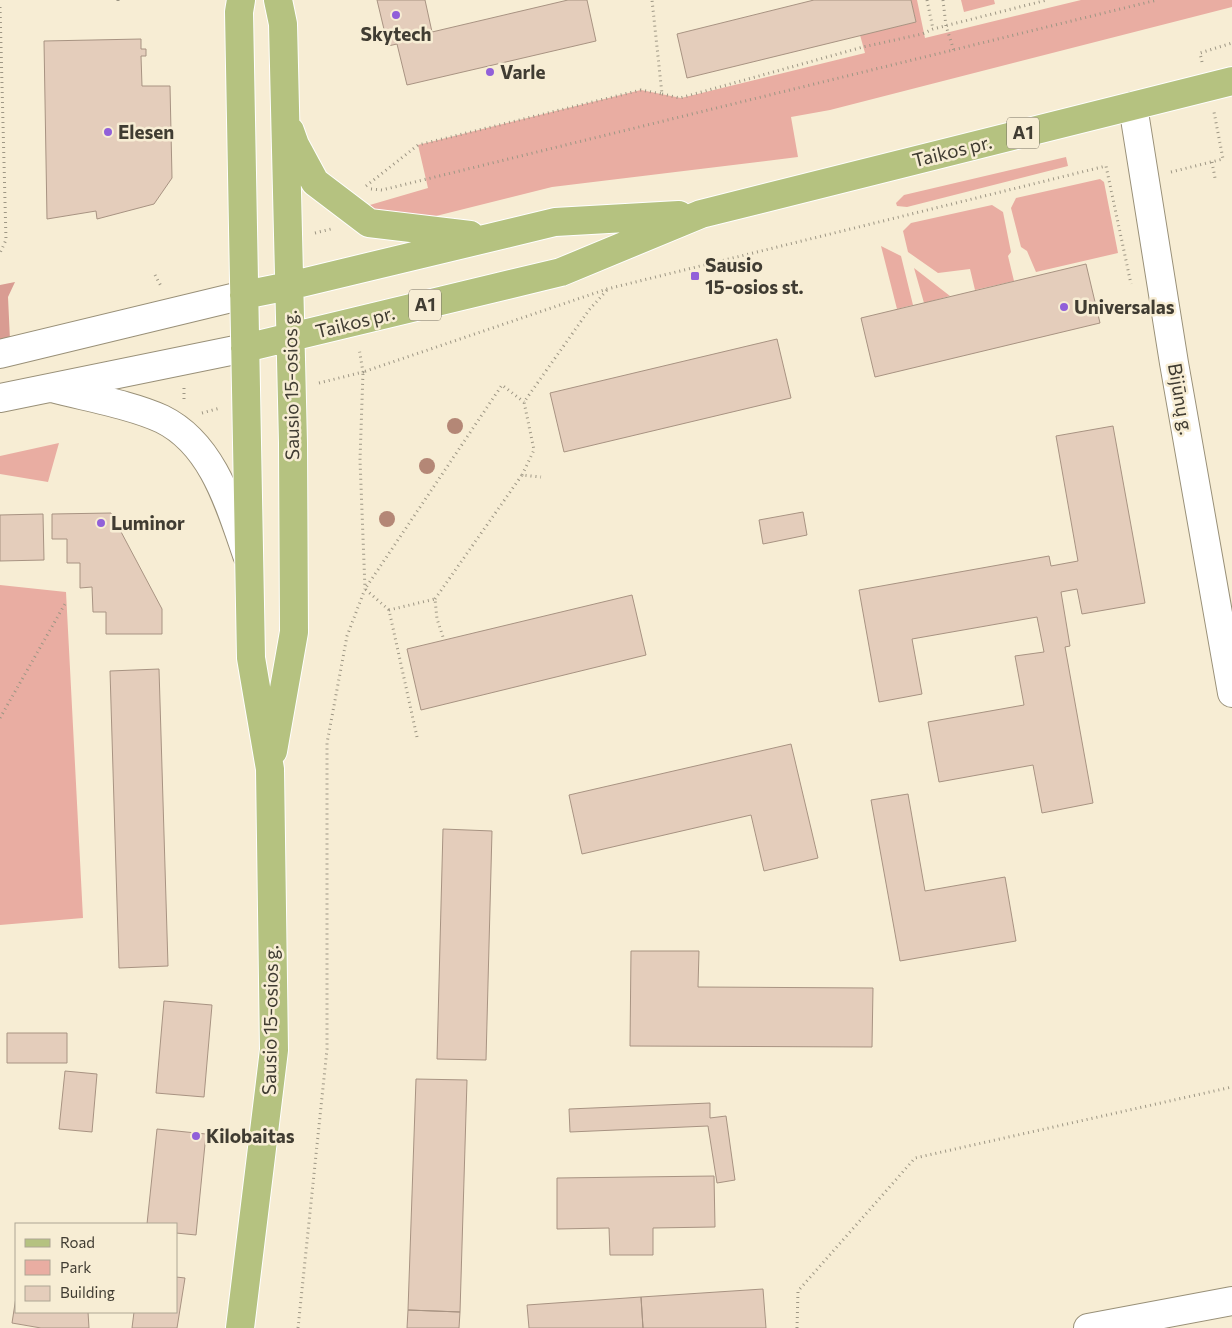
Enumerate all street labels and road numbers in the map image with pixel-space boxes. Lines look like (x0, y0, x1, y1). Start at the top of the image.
road number: A1 (1007, 118, 1039, 148)
street label: Taikos pr. (910, 130, 994, 171)
road number: A1 (409, 290, 441, 320)
street label: Taikos pr. (313, 301, 397, 342)
street label: Sausio 15-osios g. (278, 310, 303, 460)
street label: Bijūnų g. (1164, 361, 1199, 437)
street label: Sausio 15-osios g. (257, 945, 282, 1095)

